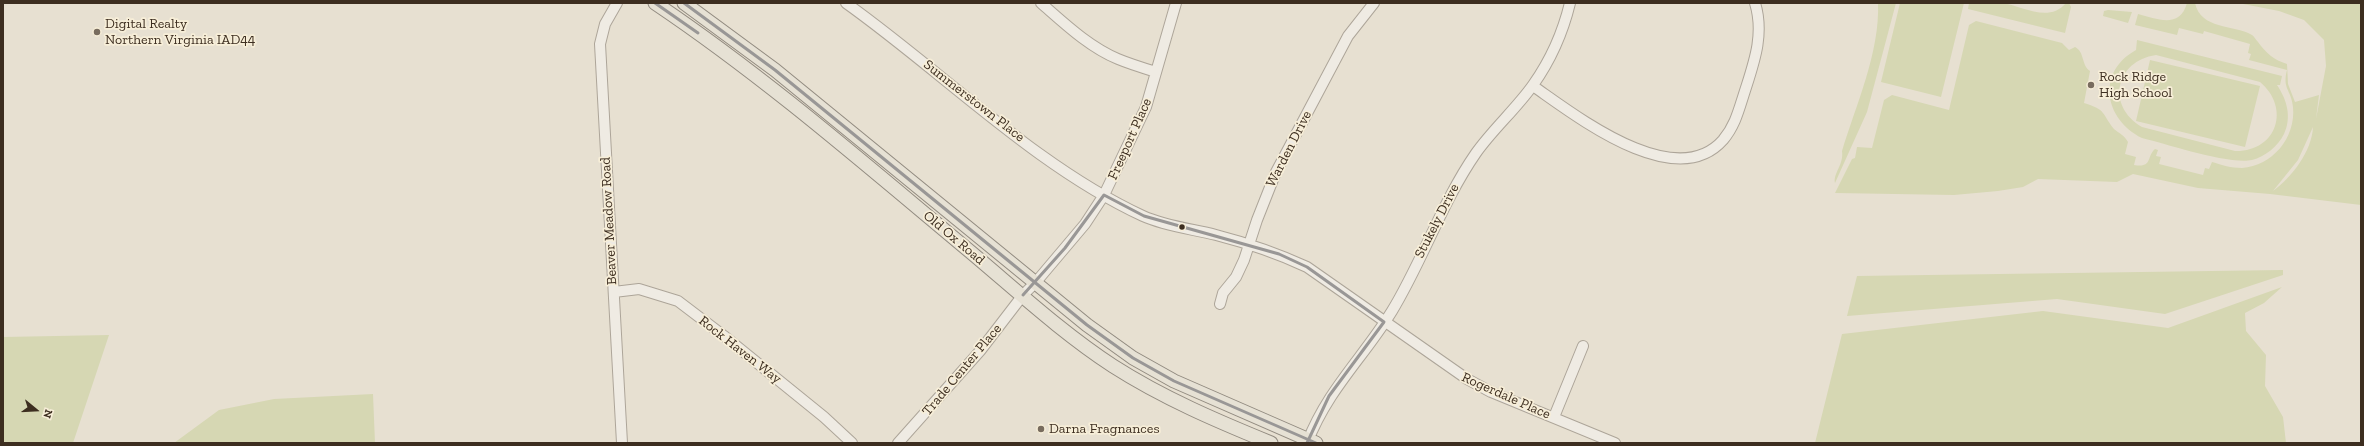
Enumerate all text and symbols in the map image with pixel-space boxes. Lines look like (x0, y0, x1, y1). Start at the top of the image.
place label: Digital Realty Northern Virginia IAD44 (105, 16, 255, 48)
marker: Digital Realty Northern Virginia IAD44 (92, 27, 102, 37)
street label: Summerstown Place (920, 56, 1028, 146)
place label: Rock Ridge High School (2099, 69, 2172, 102)
marker: Rock Ridge High School (2086, 80, 2096, 90)
street label: Freeport Place (1105, 96, 1155, 182)
street label: Warden Drive (1263, 108, 1315, 190)
street label: Beaver Meadow Road (597, 157, 621, 285)
street label: Stukely Drive (1411, 181, 1463, 261)
street label: Old Ox Road (920, 207, 988, 269)
unlabelled marker (1177, 222, 1187, 232)
street label: Rock Haven Way (695, 313, 785, 387)
street label: Trade Center Place (919, 321, 1005, 419)
street label: Rogerdale Place (1459, 369, 1553, 423)
north arrow (16, 390, 56, 430)
text: N (40, 408, 55, 420)
place label: Darna Fragnances (1049, 421, 1160, 437)
marker: Darna Fragnances (1036, 424, 1046, 434)

